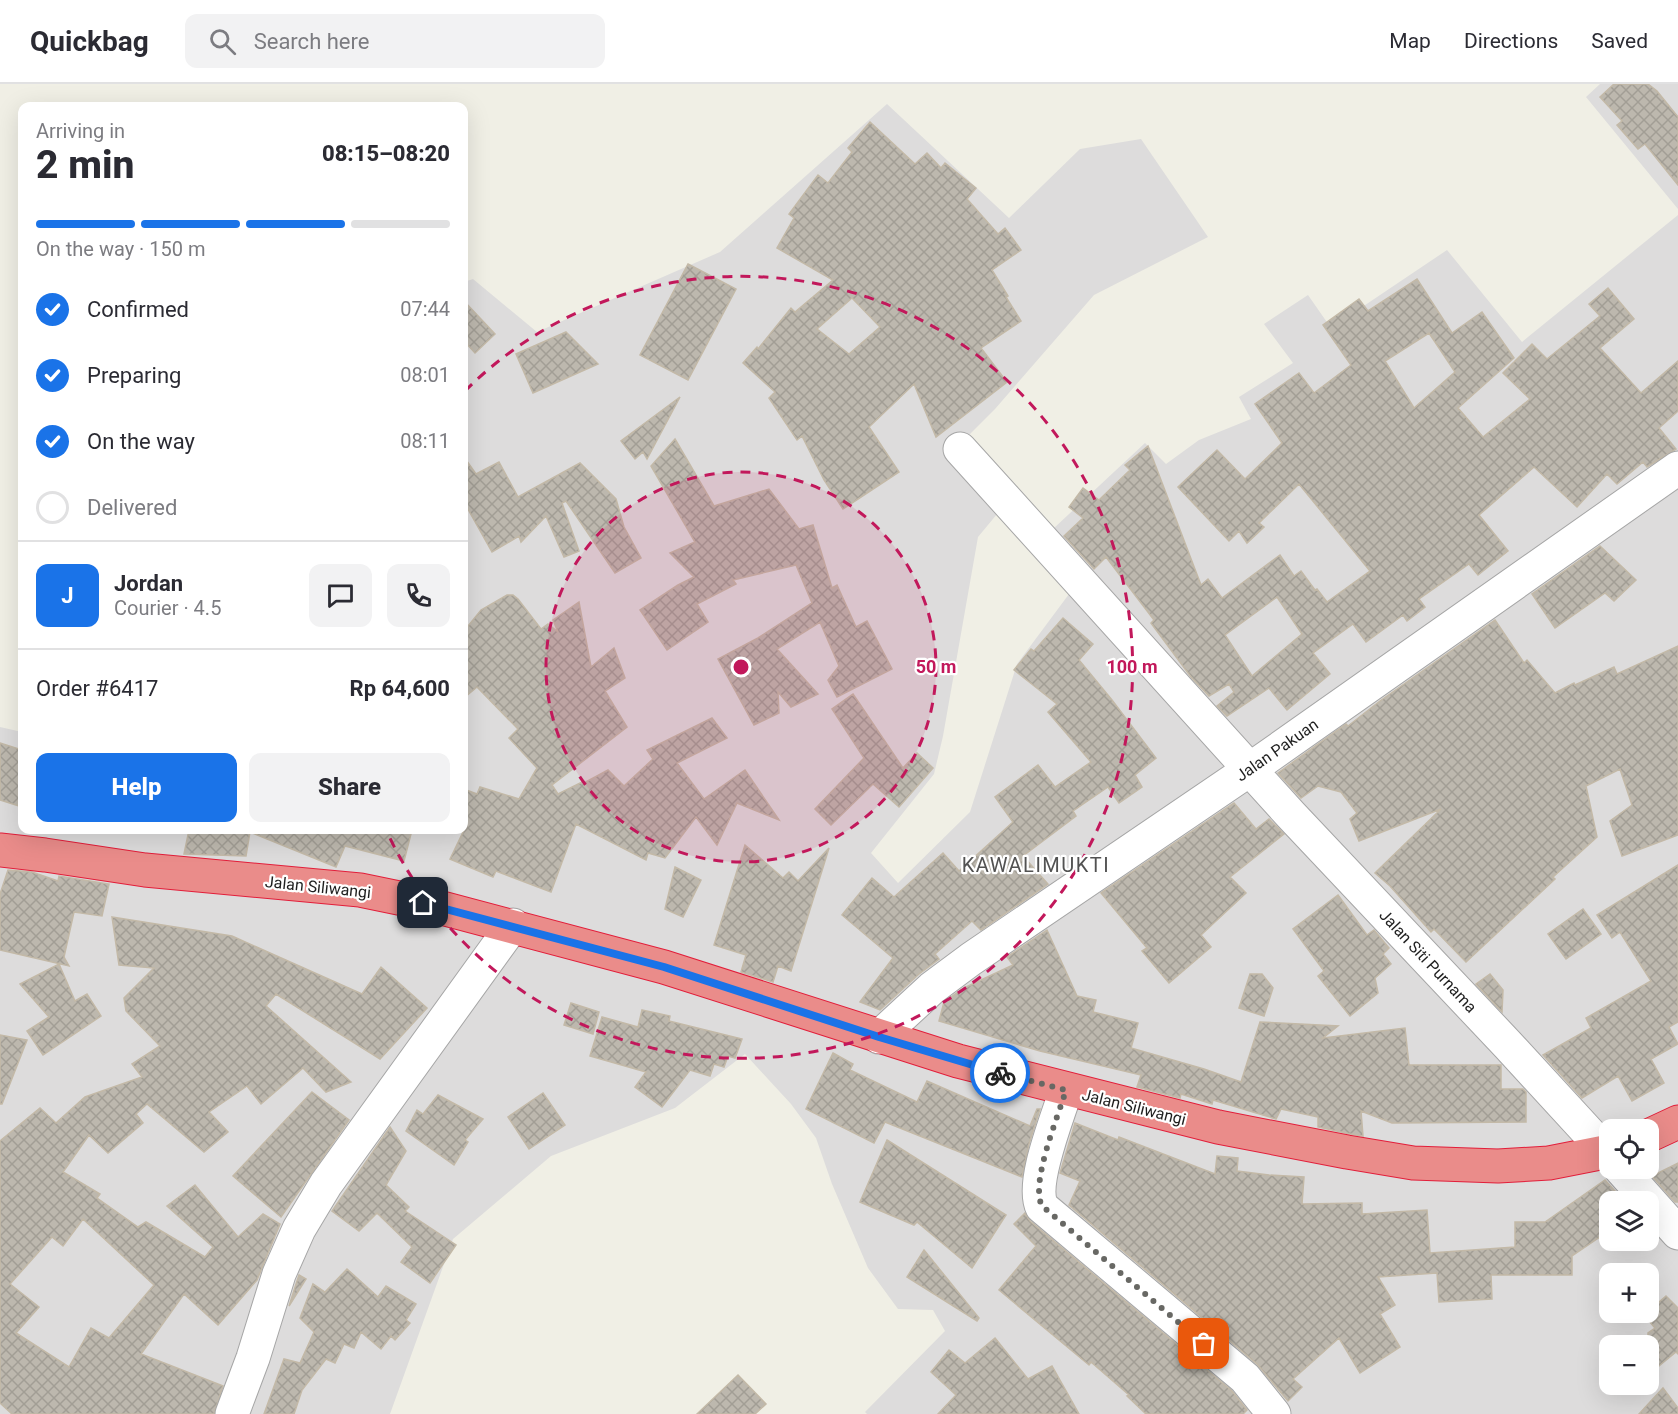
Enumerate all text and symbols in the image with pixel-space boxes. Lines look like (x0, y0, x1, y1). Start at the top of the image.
search box (185, 14, 605, 68)
text: Quickbag (30, 25, 149, 58)
icon: search (206, 25, 239, 58)
text: Search here (254, 29, 369, 54)
text: Map (1389, 29, 1431, 53)
text: Directions (1464, 29, 1558, 53)
text: Saved (1591, 29, 1648, 53)
text: Arriving in (36, 119, 125, 143)
text: 08:15–08:20 (322, 141, 450, 166)
text: 2 min (36, 142, 134, 188)
text: On the way · 150 m (36, 237, 205, 261)
icon: check (36, 293, 69, 326)
text: Confirmed (87, 297, 189, 322)
text: 07:44 (400, 297, 450, 321)
icon: check (36, 359, 69, 392)
text: Preparing (87, 363, 181, 388)
text: 08:01 (400, 363, 450, 387)
icon: check (36, 425, 69, 458)
text: On the way (87, 429, 195, 454)
text: 08:11 (400, 429, 450, 453)
text: Delivered (87, 495, 177, 520)
button: chat (309, 564, 372, 627)
button: phone (387, 564, 450, 627)
text: Jordan (114, 571, 183, 596)
text: J (61, 583, 74, 608)
text: Courier · 4.5 (114, 596, 221, 620)
text: 50 m (916, 656, 956, 677)
text: 100 m (1106, 656, 1158, 677)
centre of rings (731, 657, 751, 677)
text: Order #6417 (36, 676, 158, 701)
text: Rp 64,600 (350, 676, 450, 701)
street label: Jalan Pakuan (1232, 715, 1322, 785)
button: Help (36, 753, 237, 822)
button: Share (249, 753, 450, 822)
district label: KAWALIMUKTI (962, 853, 1110, 877)
street label: Jalan Siliwangi (264, 872, 372, 902)
pin (397, 877, 448, 928)
icon: home (406, 886, 439, 919)
street label: Jalan Siti Purnama (1375, 906, 1481, 1016)
courier (970, 1043, 1030, 1103)
icon: bike (984, 1057, 1017, 1090)
street label: Jalan Siliwangi (1080, 1085, 1188, 1129)
map controls (1599, 1119, 1659, 1395)
button: locate (1599, 1119, 1659, 1179)
button: layers (1599, 1191, 1659, 1251)
button: + (1599, 1263, 1659, 1323)
pin (1178, 1318, 1229, 1369)
icon: bag (1187, 1327, 1220, 1360)
button: − (1599, 1335, 1659, 1395)

